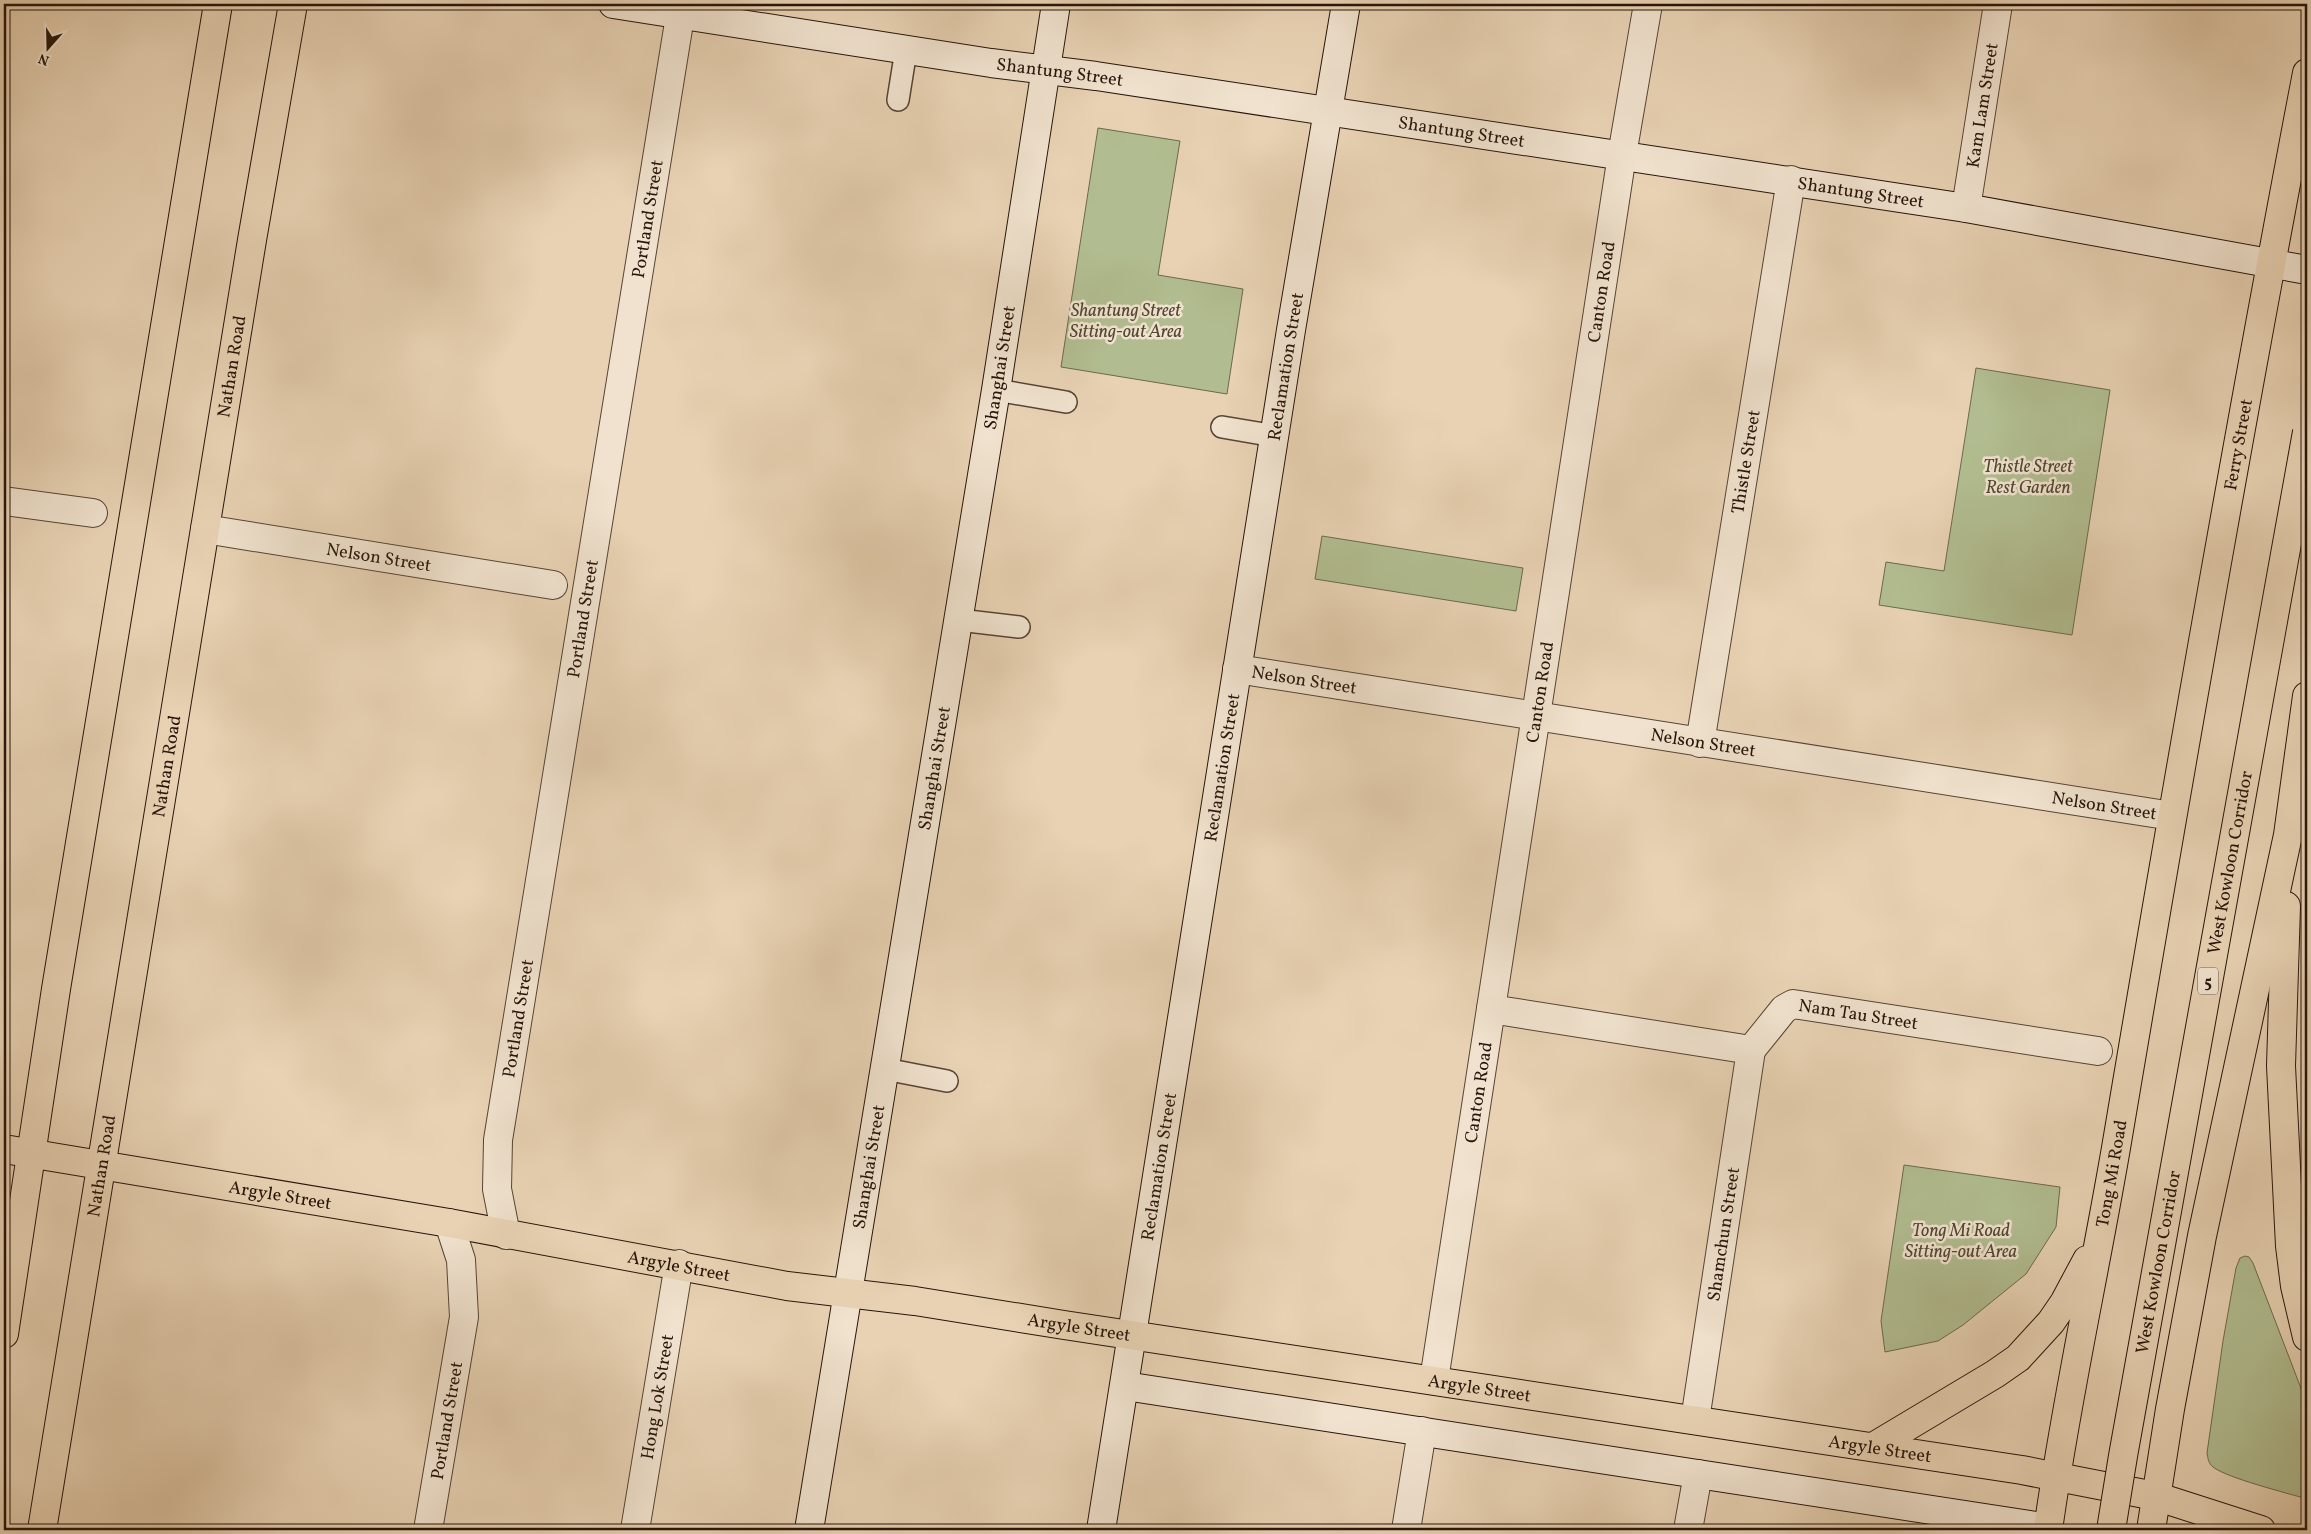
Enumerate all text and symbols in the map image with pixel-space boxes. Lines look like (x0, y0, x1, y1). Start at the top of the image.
north arrow (22, 22, 72, 72)
street label: Kam Lam Street (1961, 41, 2006, 170)
text: N (36, 48, 52, 69)
street label: Shantung Street (995, 53, 1125, 94)
street label: Shantung Street (1396, 111, 1526, 155)
street label: Portland Street (627, 158, 671, 280)
street label: Shantung Street (1796, 172, 1926, 215)
street label: Canton Road (1582, 240, 1623, 344)
street label: Reclamation Street (1263, 291, 1311, 443)
park label: Shantung Street Sitting-out Area (1070, 299, 1182, 345)
street label: Shanghai Street (979, 304, 1023, 432)
street label: Nathan Road (212, 314, 254, 419)
street label: Ferry Street (2219, 397, 2260, 493)
street label: Thistle Street (1726, 408, 1768, 516)
park label: Thistle Street Rest Garden (1983, 455, 2074, 501)
street label: Nelson Street (324, 538, 433, 579)
street label: Portland Street (562, 558, 606, 680)
street label: Canton Road (1521, 640, 1561, 745)
street label: Nelson Street (1250, 660, 1358, 702)
street label: Reclamation Street (1199, 692, 1247, 844)
street label: Shanghai Street (913, 704, 958, 832)
street label: Nathan Road (147, 713, 188, 819)
street label: Nelson Street (1649, 723, 1757, 764)
street label: West Kowloon Corridor (2202, 769, 2260, 956)
street label: Nelson Street (2050, 786, 2159, 827)
street label: Portland Street (497, 958, 541, 1080)
road number: 5 (2198, 968, 2218, 994)
street label: Nam Tau Street (1796, 994, 1920, 1037)
street label: Canton Road (1460, 1040, 1500, 1145)
street label: Reclamation Street (1136, 1091, 1184, 1243)
street label: Shanghai Street (848, 1103, 893, 1231)
street label: Nathan Road (82, 1113, 123, 1219)
street label: Tong Mi Road (2091, 1118, 2135, 1230)
street label: Shamchun Street (1702, 1165, 1747, 1303)
street label: West Kowloon Corridor (2131, 1168, 2188, 1356)
street label: Argyle Street (227, 1176, 333, 1217)
park label: Tong Mi Road Sitting-out Area (1905, 1219, 2017, 1265)
street label: Argyle Street (625, 1246, 732, 1289)
street label: Argyle Street (1026, 1308, 1132, 1349)
street label: Hong Lok Street (636, 1332, 681, 1462)
street label: Portland Street (426, 1360, 470, 1482)
street label: Argyle Street (1426, 1369, 1533, 1410)
street label: Argyle Street (1826, 1430, 1933, 1470)

